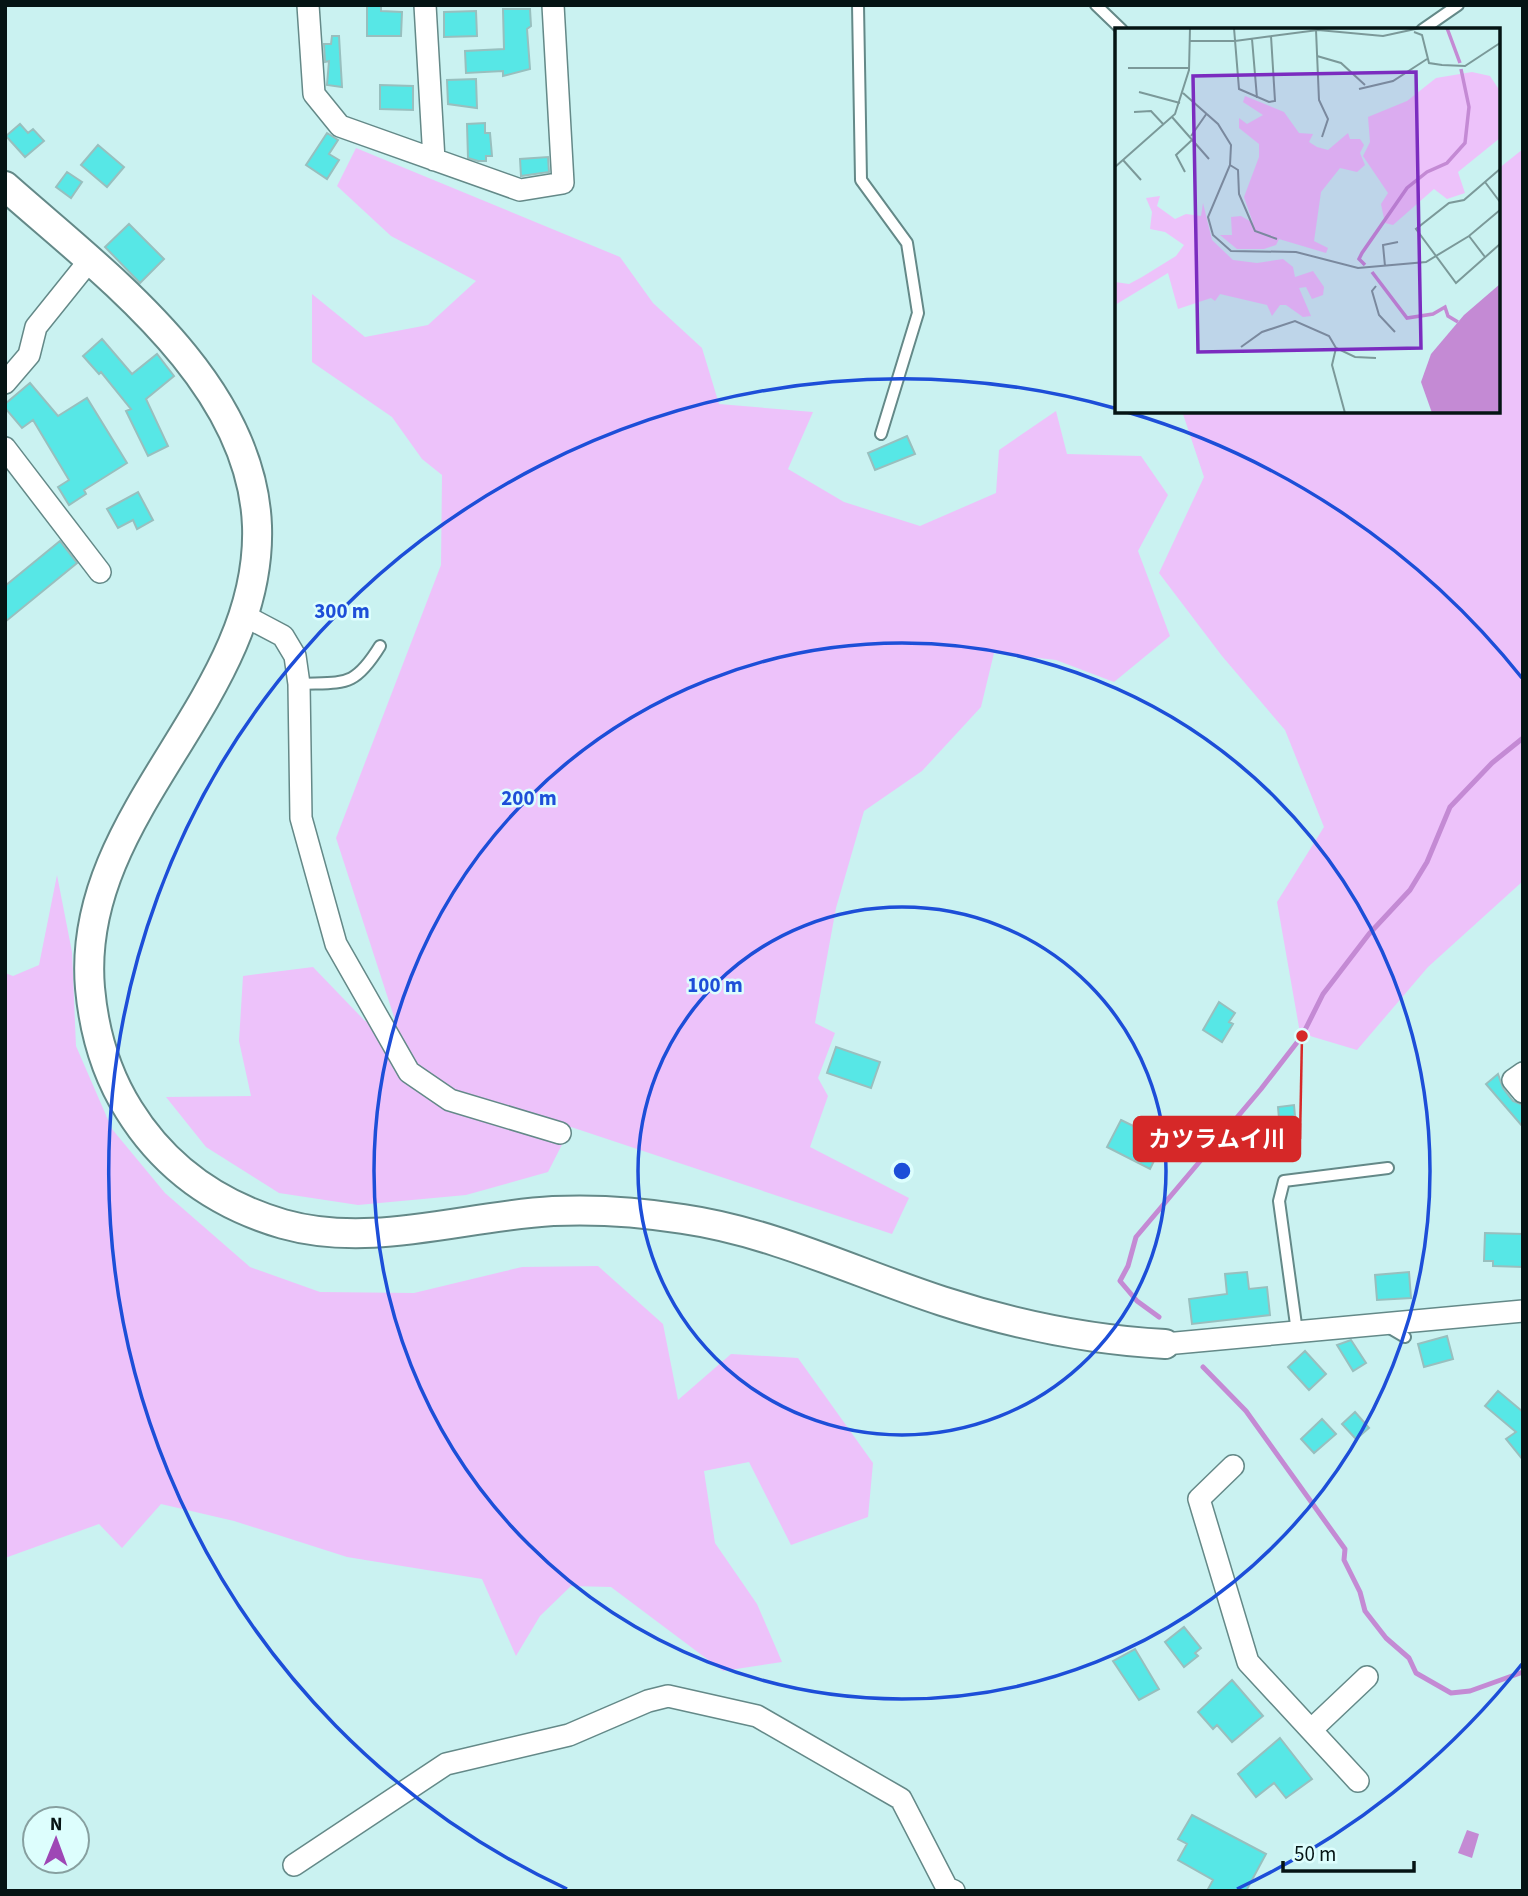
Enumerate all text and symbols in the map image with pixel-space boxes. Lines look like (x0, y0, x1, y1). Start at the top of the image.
inset map (1115, 28, 1500, 413)
text: 300 m (314, 596, 370, 626)
text: 200 m (501, 783, 557, 813)
text: 100 m (687, 970, 743, 1000)
callout: カツラムイ川 (1134, 1117, 1300, 1161)
text: カツラムイ川 (1148, 1123, 1286, 1156)
centre of rings (890, 1159, 914, 1183)
north arrow (21, 1805, 91, 1875)
text: N (50, 1811, 63, 1838)
scale bar (1283, 1829, 1414, 1873)
text: 50 m (1294, 1839, 1336, 1869)

